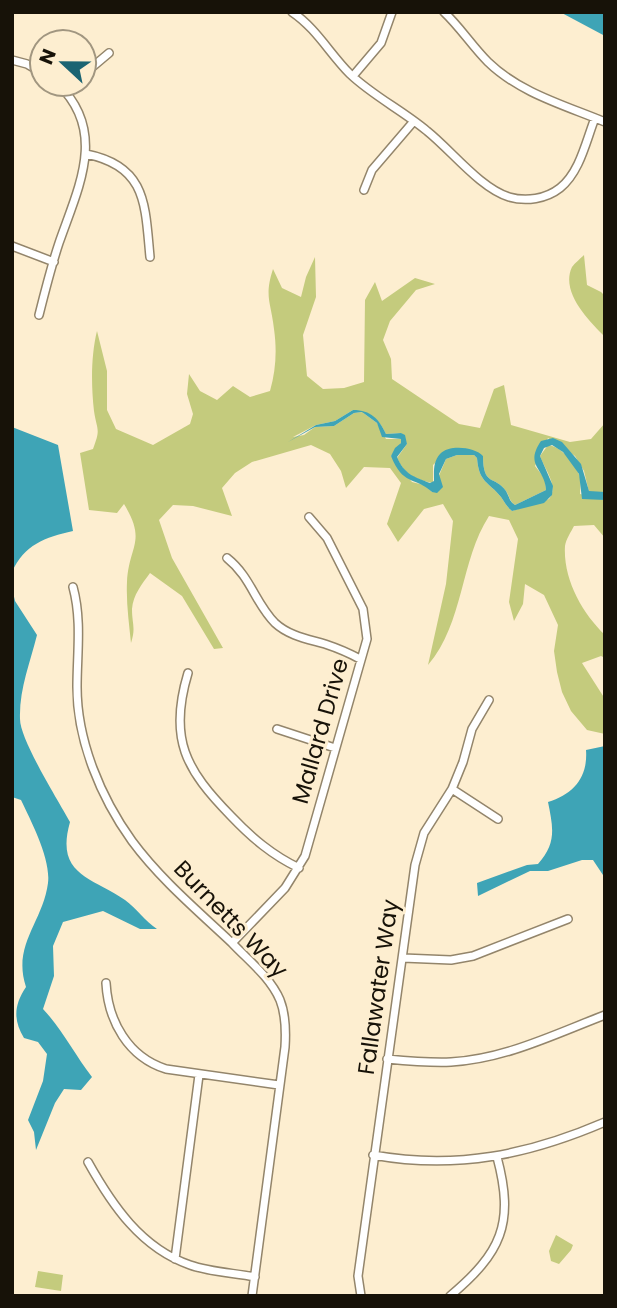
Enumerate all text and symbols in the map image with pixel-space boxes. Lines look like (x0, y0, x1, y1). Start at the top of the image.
north arrow (28, 28, 98, 98)
text: N (33, 45, 63, 69)
street label: Mallard Drive (284, 654, 356, 808)
street label: Burnetts Way (167, 853, 295, 985)
street label: Fallawater Way (350, 897, 406, 1077)

